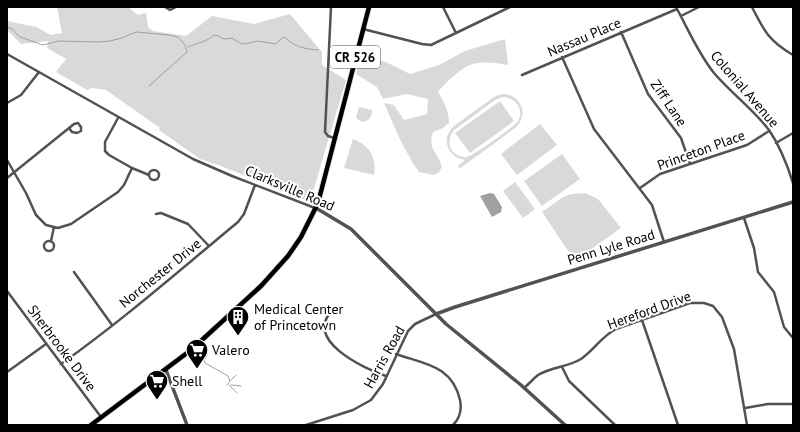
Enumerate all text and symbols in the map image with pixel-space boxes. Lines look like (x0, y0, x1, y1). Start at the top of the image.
street label: Nassau Place (544, 13, 624, 61)
road number: CR 526 (330, 46, 380, 68)
street label: Colonial Avenue (707, 47, 783, 131)
street label: Ziff Lane (647, 76, 691, 130)
street label: Princeton Place (655, 126, 747, 174)
street label: Clarksville Road (243, 161, 337, 215)
street label: Penn Lyle Road (565, 225, 657, 269)
street label: Norchester Drive (115, 234, 205, 312)
street label: Hereford Drive (605, 287, 693, 333)
place label: Medical Center of Princetown (254, 300, 344, 334)
street label: Sherbrooke Drive (24, 301, 100, 395)
building icon: Medical Center of Princetown (225, 304, 251, 337)
street label: Harris Road (359, 323, 409, 391)
supermarket icon: Valero (184, 337, 210, 370)
place label: Valero (211, 341, 250, 359)
supermarket icon: Shell (144, 368, 170, 401)
place label: Shell (172, 372, 202, 390)

